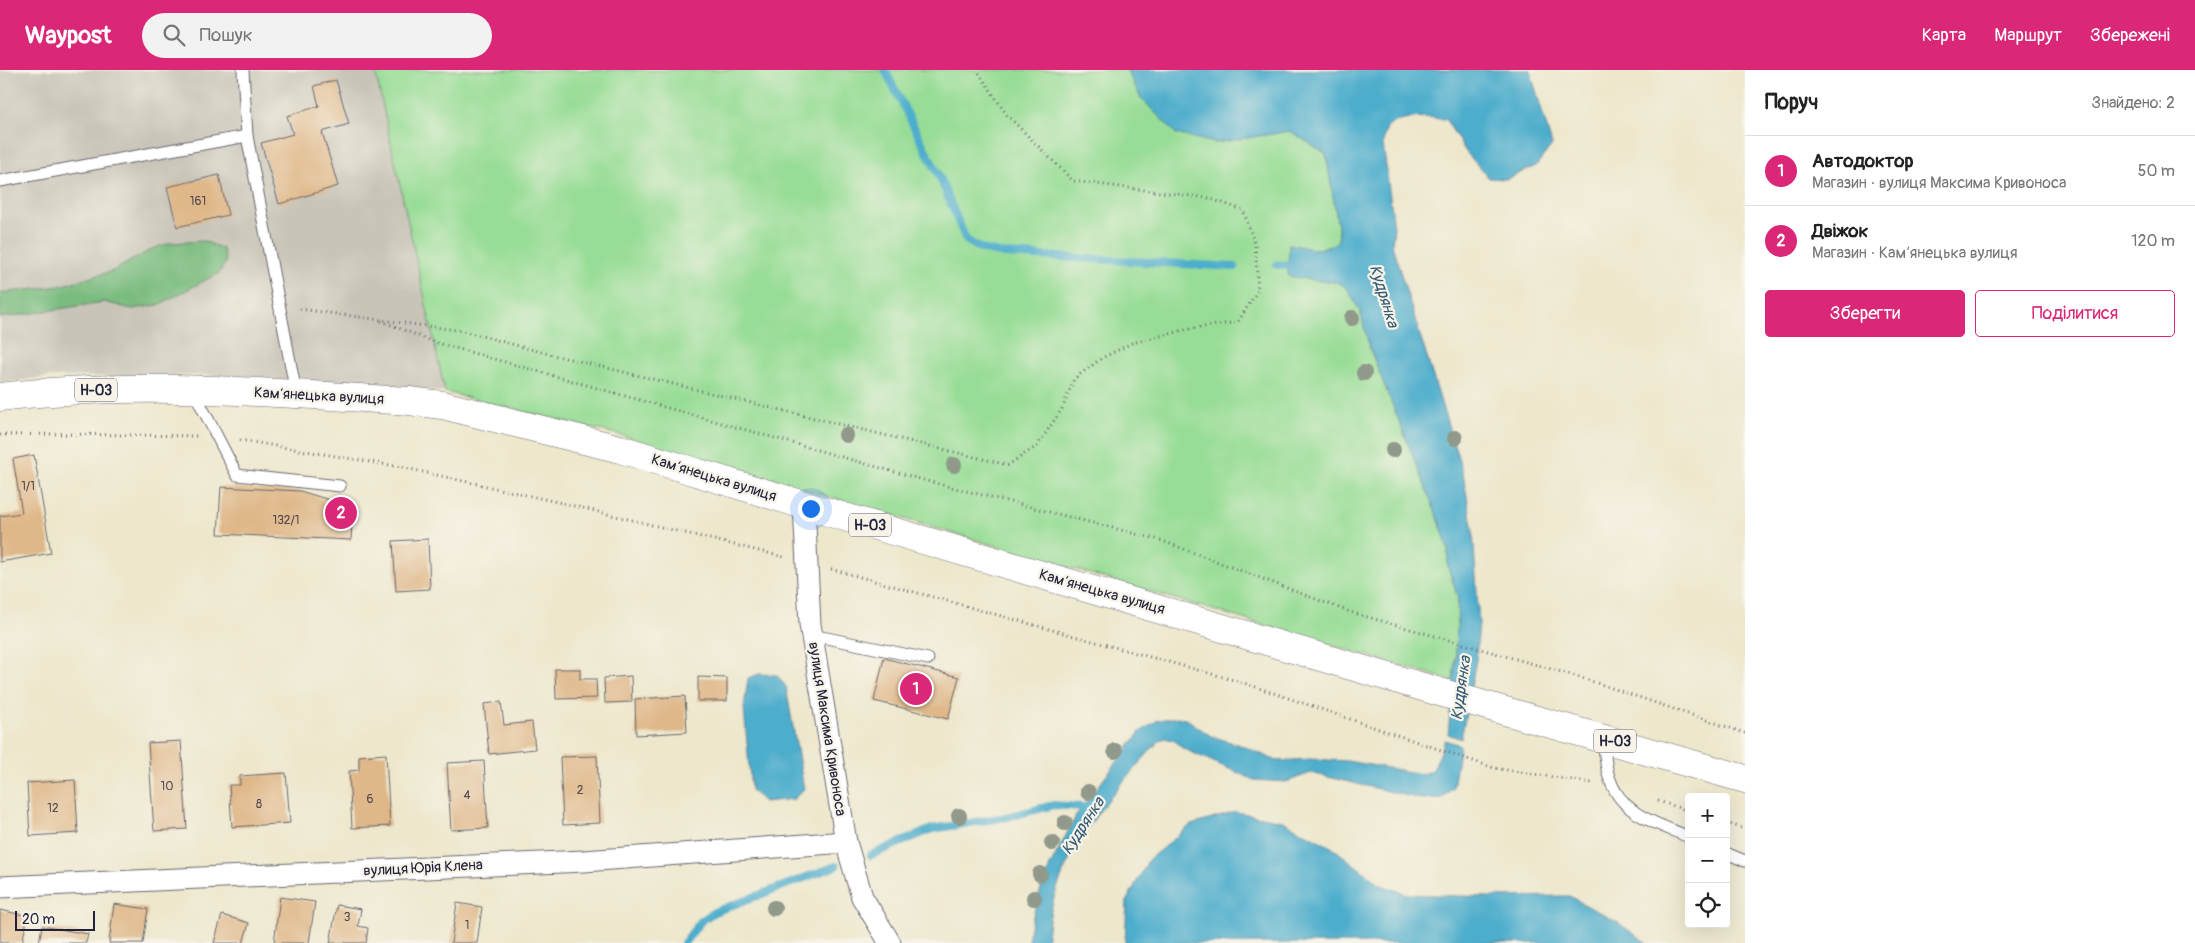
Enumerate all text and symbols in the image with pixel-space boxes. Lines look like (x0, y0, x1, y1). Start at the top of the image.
search box (142, 13, 492, 58)
text: Waypost (25, 21, 112, 50)
icon: search (160, 21, 188, 49)
text: Пошук (200, 23, 253, 47)
text: Карта (1922, 24, 1966, 47)
text: Маршрут (1994, 24, 2062, 47)
text: Збережені (2090, 24, 2170, 47)
text: Поруч (1765, 89, 1818, 116)
text: Знайдено: 2 (2092, 93, 2175, 113)
text: Автодоктор (1812, 149, 1914, 173)
text: 1 (1778, 161, 1784, 181)
text: 50 m (2138, 161, 2175, 181)
text: Магазин · вулиця Максима Кривоноса (1812, 173, 2066, 193)
house number: 161 (190, 194, 206, 209)
text: Двіжок (1812, 219, 1868, 243)
text: 2 (1777, 231, 1785, 251)
text: 120 m (2131, 231, 2175, 251)
text: Магазин · Камʼянецька вулиця (1812, 243, 2017, 263)
water label: Кудрянка (1365, 262, 1403, 331)
button: Зберегти (1765, 290, 1965, 337)
button: Поділитися (1975, 290, 2175, 337)
road number: Н-03 (75, 378, 117, 402)
street label: Камʼянецька вулиця (254, 383, 384, 409)
street label: Камʼянецька вулиця (649, 450, 779, 506)
house number: 1/1 (21, 479, 35, 494)
pin: 2 (325, 494, 357, 532)
your location (798, 496, 824, 522)
house number: 132/1 (272, 513, 300, 528)
road number: Н-03 (849, 514, 891, 536)
street label: Камʼянецька вулиця (1037, 565, 1167, 619)
street label: вулиця Максима Кривоноса (804, 641, 850, 817)
water label: Кудрянка (1447, 653, 1476, 721)
pin: 1 (900, 670, 932, 708)
road number: Н-03 (1594, 729, 1636, 752)
house number: 10 (161, 779, 173, 794)
house number: 2 (577, 783, 584, 798)
house number: 4 (464, 788, 471, 803)
house number: 6 (367, 792, 374, 807)
water label: Кудрянка (1057, 792, 1110, 858)
map controls (1685, 793, 1730, 928)
button: + (1685, 793, 1730, 838)
house number: 8 (256, 797, 262, 812)
house number: 12 (47, 801, 59, 816)
button: − (1685, 838, 1730, 883)
street label: вулиця Юрія Клена (363, 855, 483, 881)
button: locate (1685, 883, 1730, 928)
scale bar (15, 908, 95, 931)
house number: 3 (344, 910, 351, 925)
text: 20 m (22, 911, 55, 928)
house number: 1 (465, 918, 469, 933)

